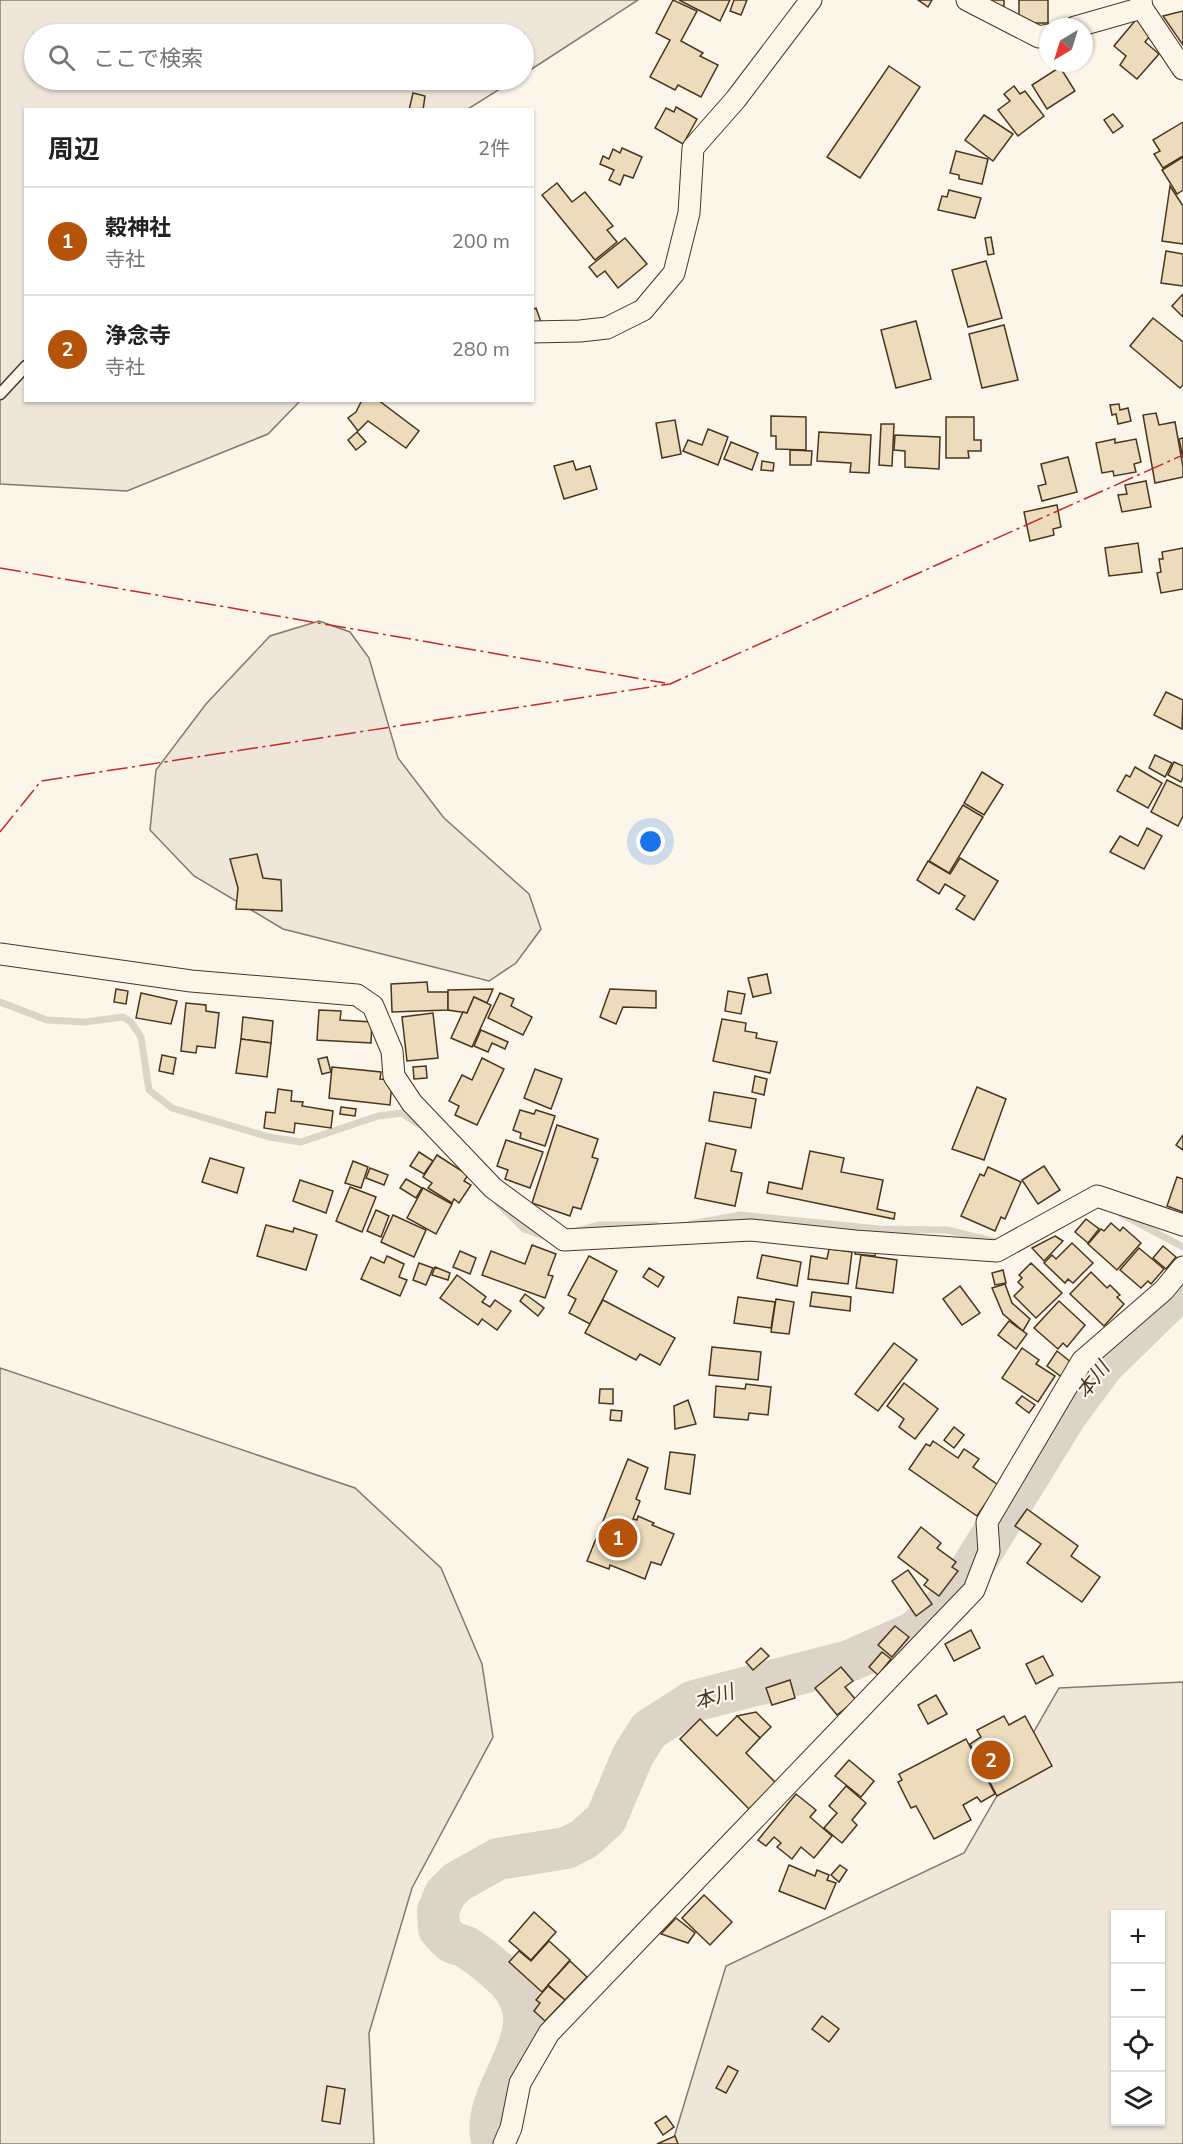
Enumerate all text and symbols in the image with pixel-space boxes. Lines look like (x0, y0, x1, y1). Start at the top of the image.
north arrow (1039, 18, 1093, 72)
search box (24, 24, 534, 90)
icon: search (45, 41, 78, 74)
text: ここで検索 (93, 44, 203, 74)
text: 周辺 (48, 132, 100, 167)
text: 2件 (478, 135, 510, 162)
text: 穀神社 (105, 213, 171, 243)
text: 1 (62, 228, 74, 255)
text: 200 m (452, 228, 510, 255)
text: 寺社 (105, 246, 145, 273)
text: 浄念寺 (105, 321, 171, 351)
text: 2 (62, 336, 74, 363)
text: 280 m (452, 336, 510, 363)
text: 寺社 (105, 354, 145, 381)
your location (636, 827, 665, 856)
water label: 本川 (1070, 1354, 1117, 1404)
pin: 1 (598, 1516, 638, 1560)
water label: 本川 (691, 1678, 739, 1716)
pin: 2 (972, 1738, 1010, 1782)
map controls (1111, 1910, 1165, 2126)
button: + (1111, 1910, 1165, 1964)
button: − (1111, 1964, 1165, 2018)
button: locate (1111, 2018, 1165, 2072)
button: layers (1111, 2072, 1165, 2126)

